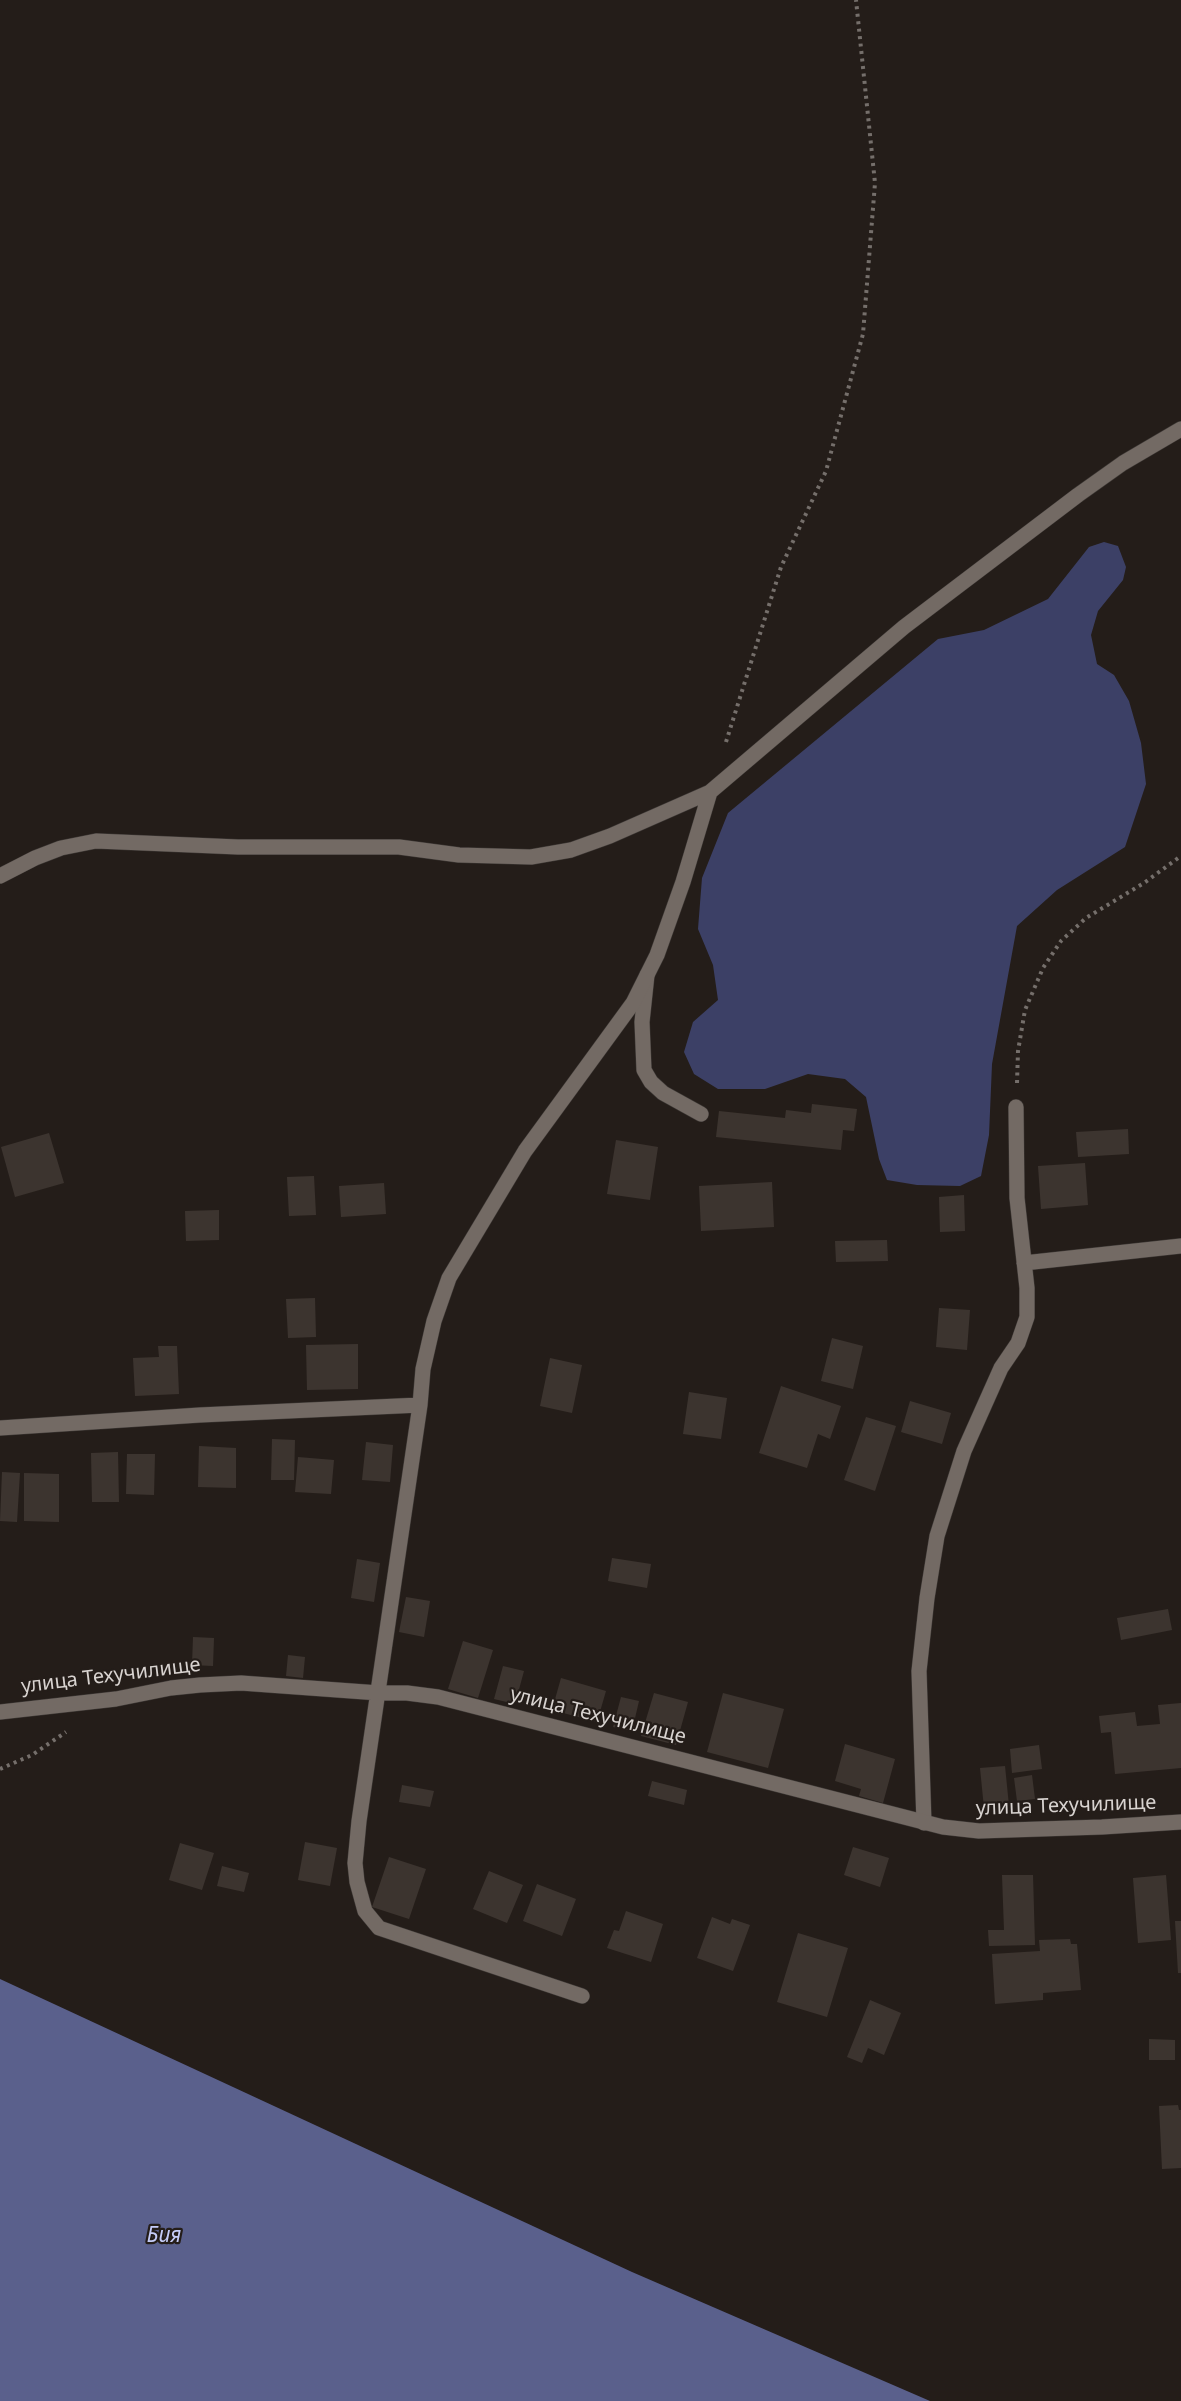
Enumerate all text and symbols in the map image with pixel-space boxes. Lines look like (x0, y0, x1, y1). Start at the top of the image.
street label: улица Техучилище (20, 1653, 202, 1699)
street label: улица Техучилище (507, 1683, 689, 1749)
street label: улица Техучилище (975, 1791, 1157, 1821)
water label: Бия (147, 2223, 181, 2249)

